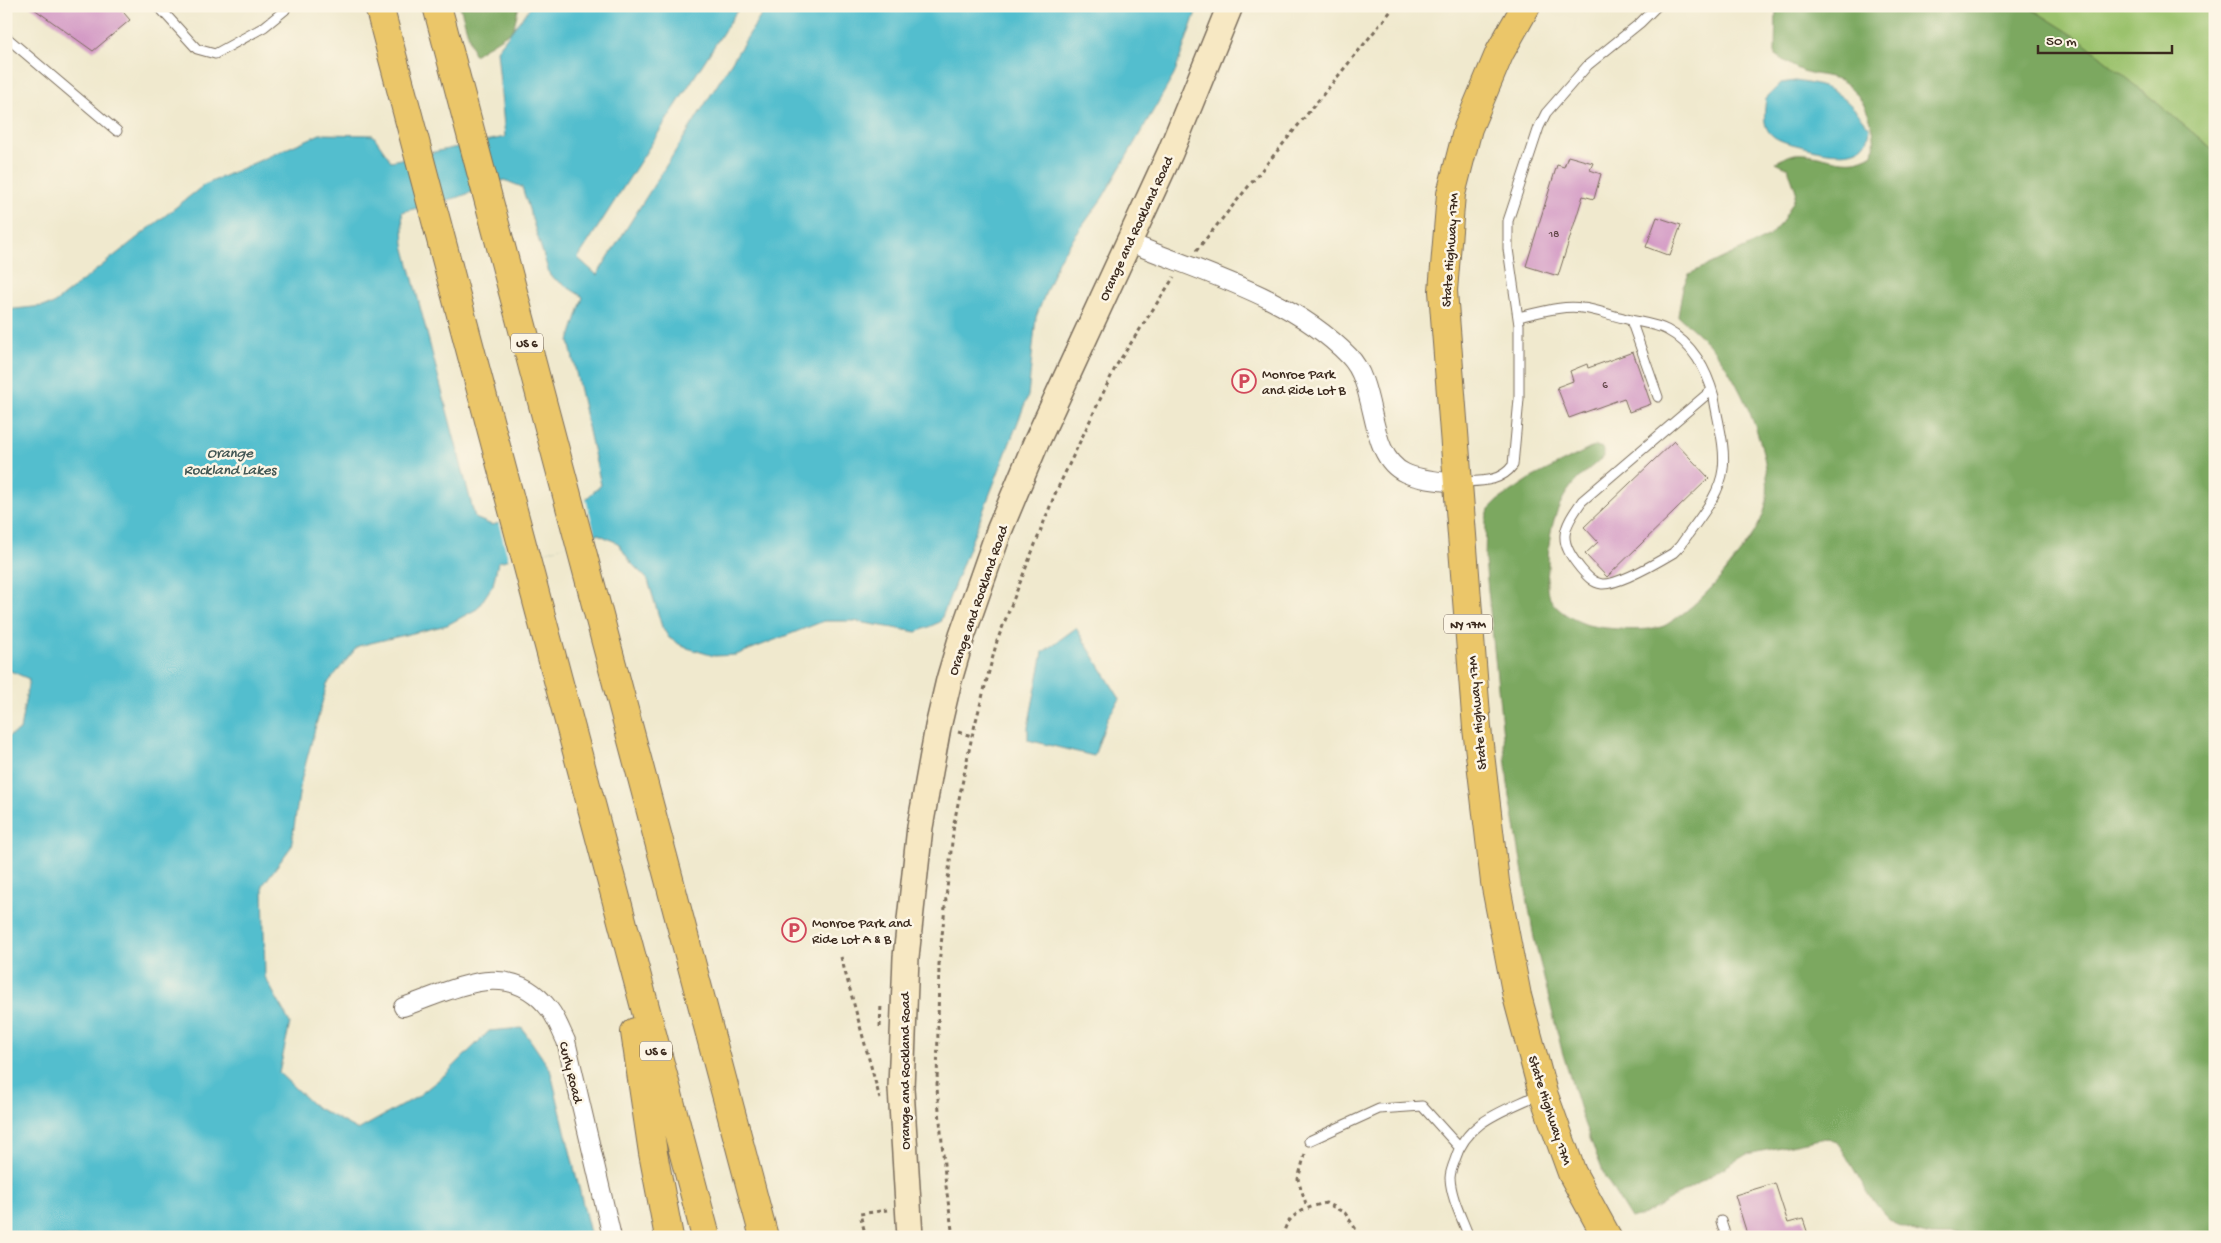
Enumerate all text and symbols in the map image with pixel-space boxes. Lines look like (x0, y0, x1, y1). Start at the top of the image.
scale bar (2038, 22, 2172, 54)
text: 50 m (2046, 33, 2077, 51)
street label: Orange and Rockland Road (1096, 152, 1179, 304)
street label: State Highway 17M (1439, 192, 1464, 308)
house number: 18 (1548, 229, 1559, 241)
road number: US 6 (511, 333, 543, 352)
place label: Monroe Park and Ride Lot B (1262, 367, 1346, 400)
parking icon: Monroe Park and Ride Lot B (1231, 368, 1257, 394)
house number: 6 (1602, 380, 1608, 392)
water label: Orange Rockland Lakes (184, 445, 278, 480)
street label: Orange and Rockland Road (946, 522, 1014, 678)
road number: NY 17M (1444, 614, 1492, 634)
street label: State Highway 17M (1465, 655, 1492, 770)
place label: Monroe Park and Ride Lot A & B (812, 916, 913, 949)
parking icon: Monroe Park and Ride Lot A & B (781, 917, 807, 943)
street label: Orange and Rockland Road (898, 990, 915, 1150)
street label: Curly Road (554, 1040, 586, 1107)
road number: US 6 (640, 1042, 672, 1060)
street label: State Highway 17M (1523, 1054, 1574, 1168)

